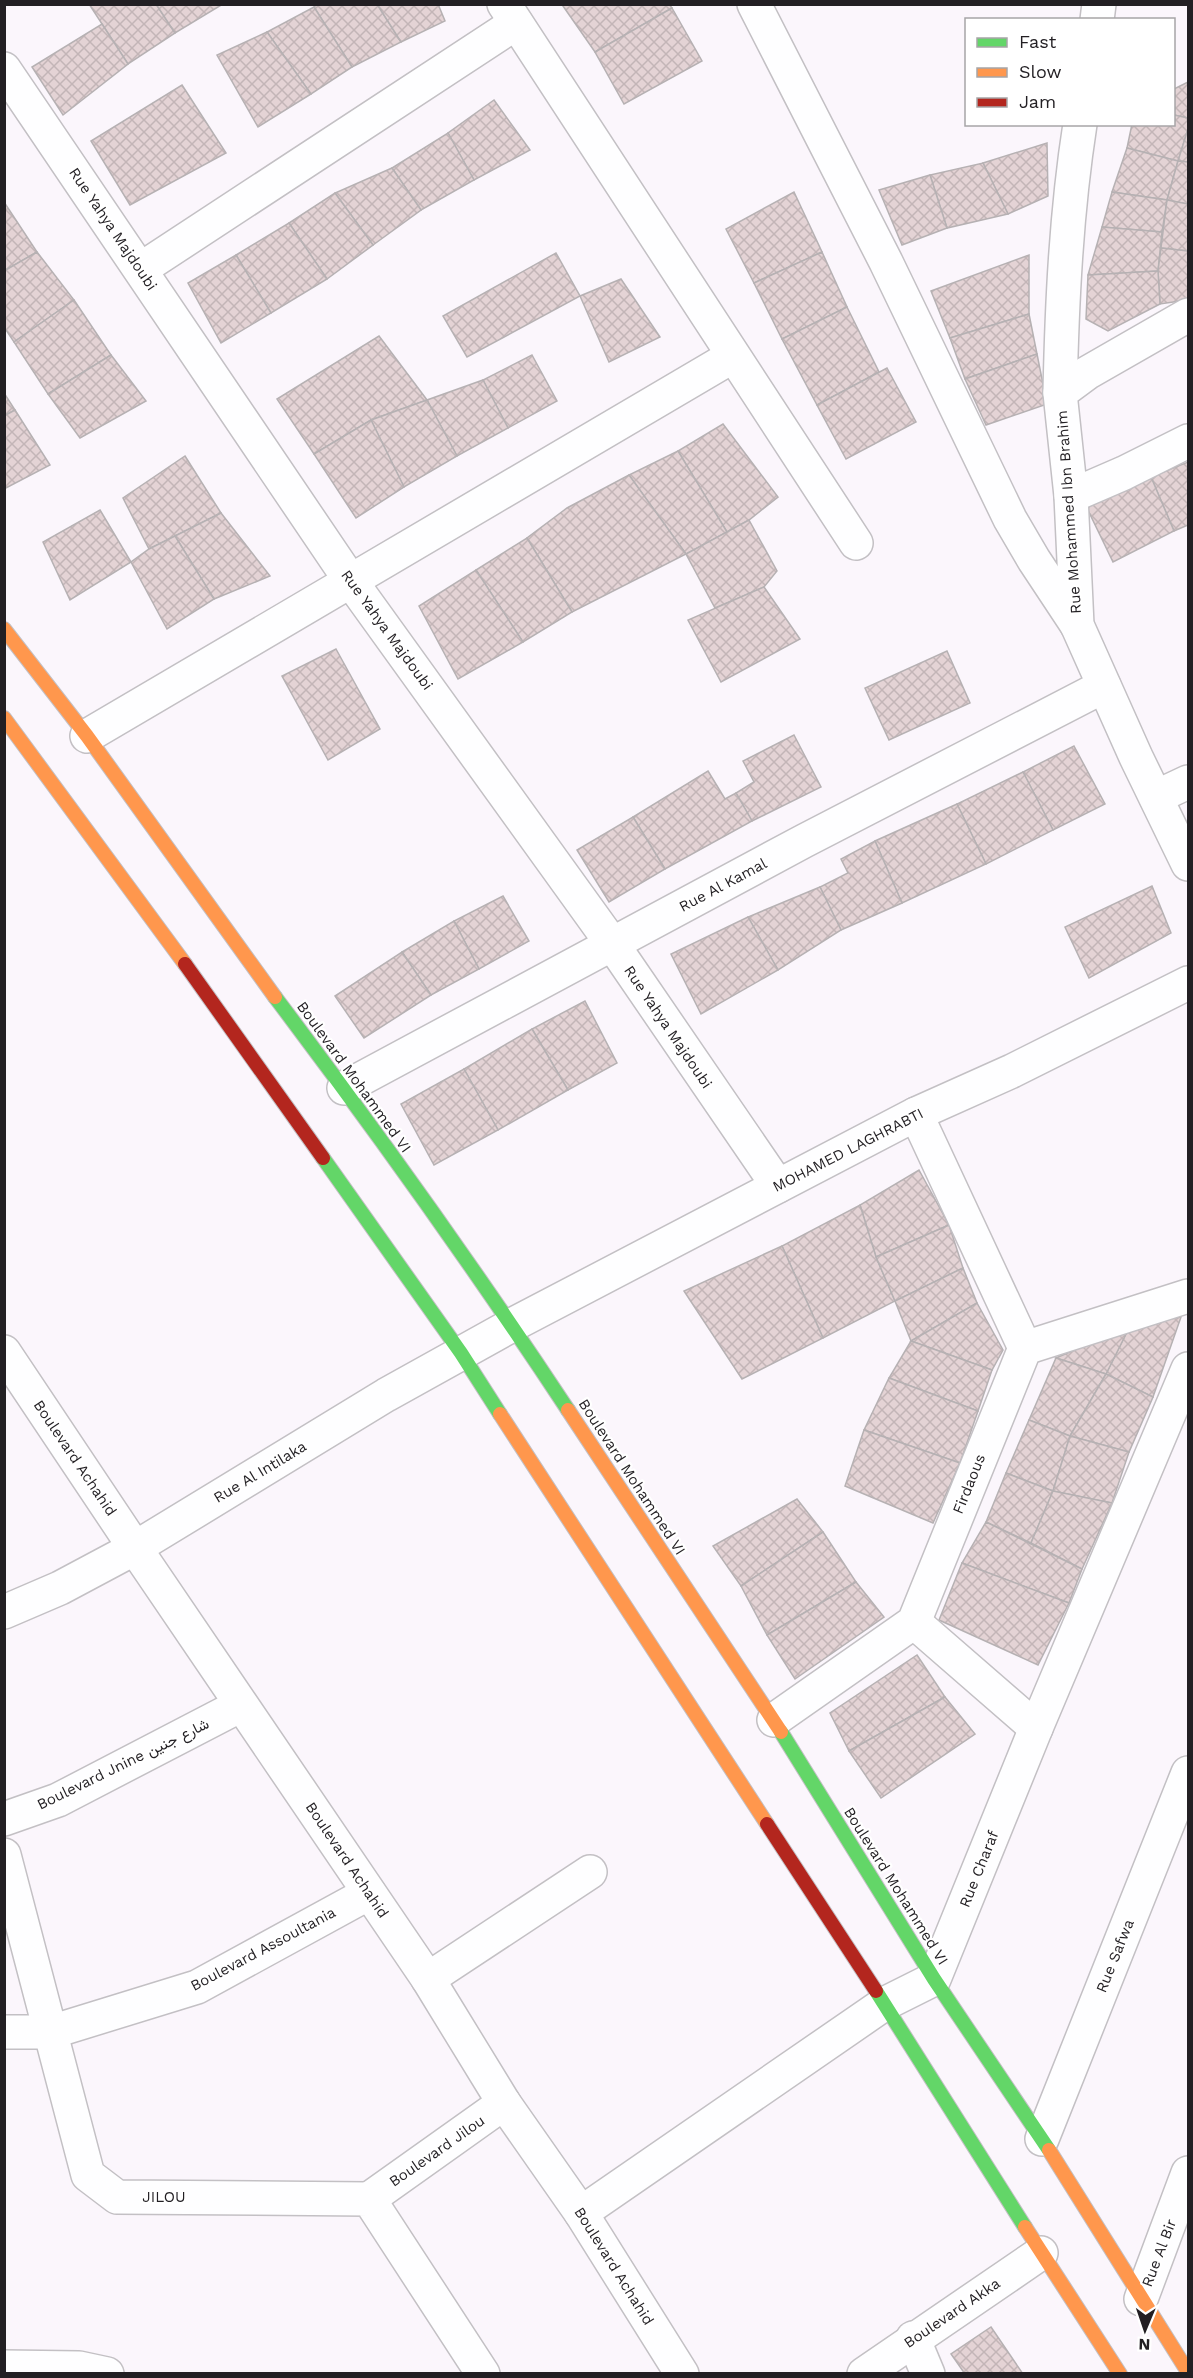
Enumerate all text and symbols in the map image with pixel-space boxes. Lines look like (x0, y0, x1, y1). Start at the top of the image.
legend (965, 18, 1175, 126)
text: Fast (1019, 31, 1057, 52)
text: Slow (1019, 61, 1062, 82)
text: Jam (1019, 91, 1056, 112)
street label: Rue Yahya Majdoubi (65, 164, 161, 294)
street label: Rue Mohammed Ibn Brahim (1053, 410, 1085, 614)
street label: Rue Yahya Majdoubi (337, 566, 437, 694)
street label: Rue Al Kamal (676, 854, 770, 916)
street label: Rue Yahya Majdoubi (620, 962, 716, 1092)
street label: Boulevard Mohammed VI (293, 998, 415, 1156)
street label: MOHAMED LAGHRABTI (770, 1104, 926, 1196)
street label: Boulevard Mohammed VI (575, 1396, 689, 1558)
street label: Boulevard Achahid (30, 1397, 120, 1519)
street label: Rue Al Intilaka (210, 1437, 310, 1507)
street label: Firdaous (949, 1451, 989, 1517)
street label: Boulevard Jnine شارع جنين (34, 1714, 213, 1815)
street label: Boulevard Achahid (302, 1799, 392, 1921)
street label: Boulevard Mohammed VI (840, 1804, 952, 1968)
street label: Rue Charaf (955, 1828, 1003, 1910)
street label: Boulevard Assoultania (187, 1903, 339, 1995)
street label: Rue Safwa (1092, 1916, 1138, 1995)
street label: Boulevard Jilou (386, 2111, 488, 2191)
street label: JILOU (142, 2188, 186, 2206)
street label: Boulevard Achahid (570, 2204, 658, 2328)
street label: Rue Al Bir (1138, 2217, 1180, 2289)
street label: Boulevard Akka (900, 2274, 1004, 2352)
north arrow (1115, 2300, 1175, 2360)
text: N (1138, 2335, 1151, 2354)

